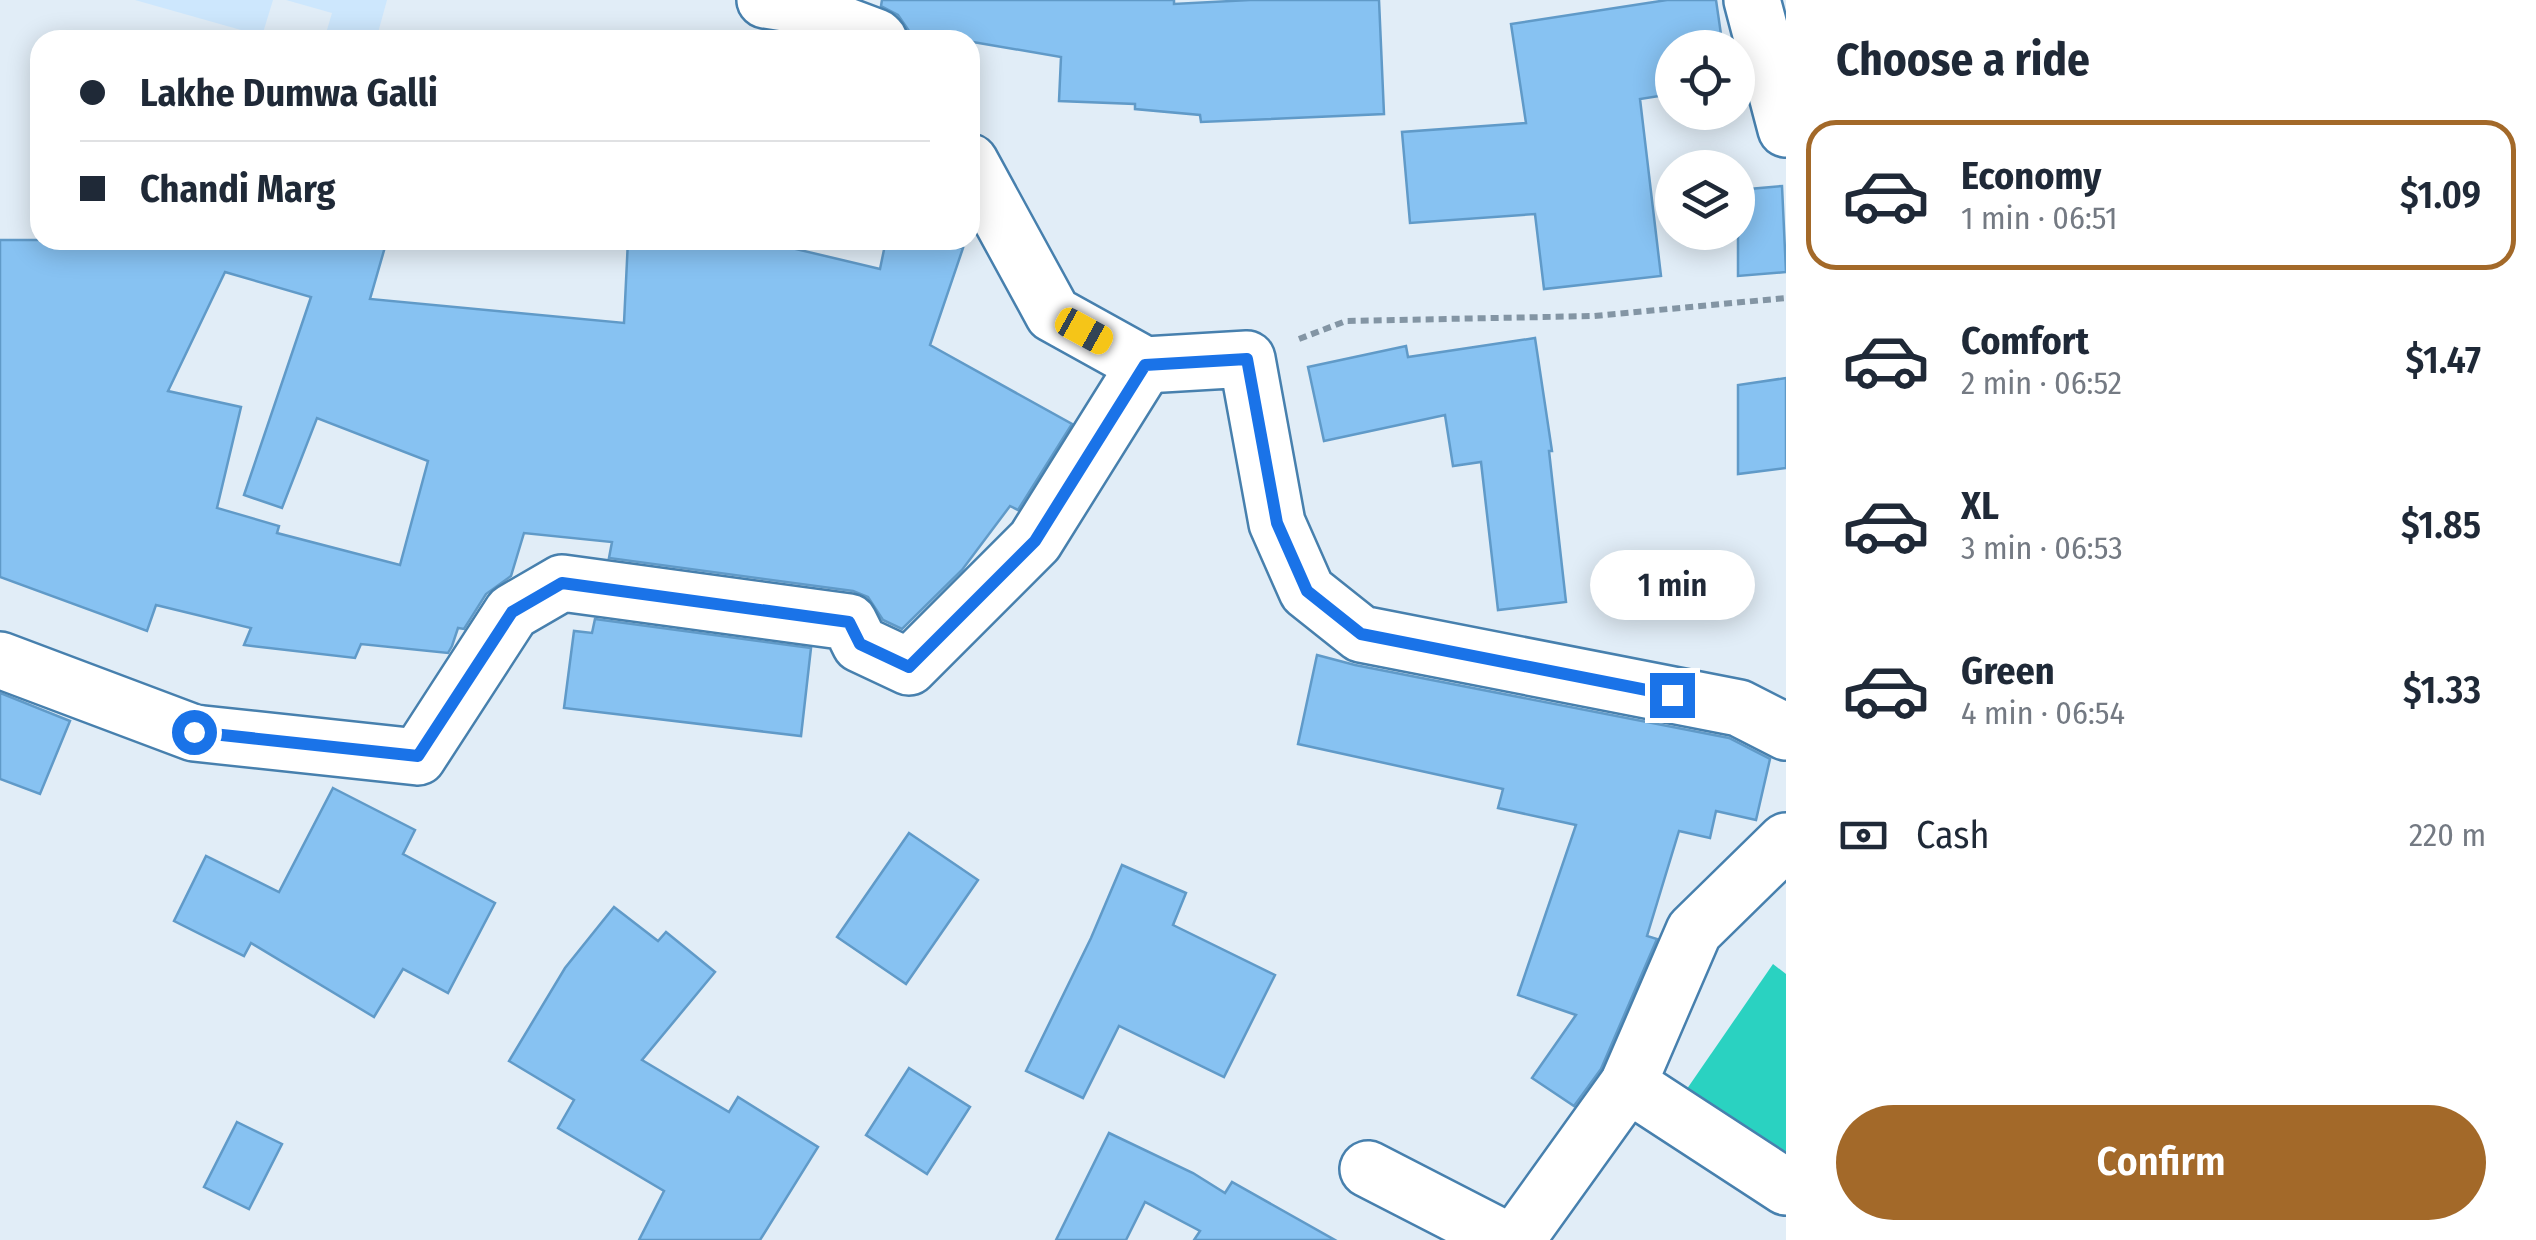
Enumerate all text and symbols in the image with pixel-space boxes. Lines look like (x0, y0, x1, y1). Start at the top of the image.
map controls (1655, 30, 1755, 250)
button: locate (1655, 30, 1755, 130)
text: Choose a ride (1836, 33, 2090, 87)
text: Lakhe Dumwa Galli (140, 70, 438, 116)
button: layers (1655, 150, 1755, 250)
icon: car (1841, 150, 1931, 240)
text: Economy (1961, 153, 2101, 199)
text: Chandi Marg (140, 166, 335, 212)
text: $1.09 (2400, 172, 2481, 218)
text: 1 min · 06:51 (1961, 199, 2117, 237)
car (1050, 303, 1118, 359)
icon: car (1841, 315, 1931, 405)
text: Comfort (1961, 318, 2089, 364)
text: $1.47 (2406, 337, 2481, 383)
text: 2 min · 06:52 (1961, 364, 2122, 402)
icon: car (1841, 480, 1931, 570)
text: XL (1961, 483, 1999, 529)
text: $1.85 (2401, 502, 2481, 548)
text: 3 min · 06:53 (1961, 529, 2123, 567)
callout: 1 min (1590, 550, 1754, 620)
text: 1 min (1638, 566, 1707, 604)
icon: car (1841, 645, 1931, 735)
text: Green (1961, 648, 2055, 694)
text: $1.33 (2403, 667, 2481, 713)
route end (1650, 673, 1695, 718)
text: 4 min · 06:54 (1961, 694, 2125, 732)
route start (172, 710, 217, 755)
icon: cash (1836, 808, 1891, 863)
text: Cash (1916, 812, 1990, 858)
text: 220 m (2409, 816, 2486, 854)
button: Confirm (1836, 1105, 2486, 1220)

